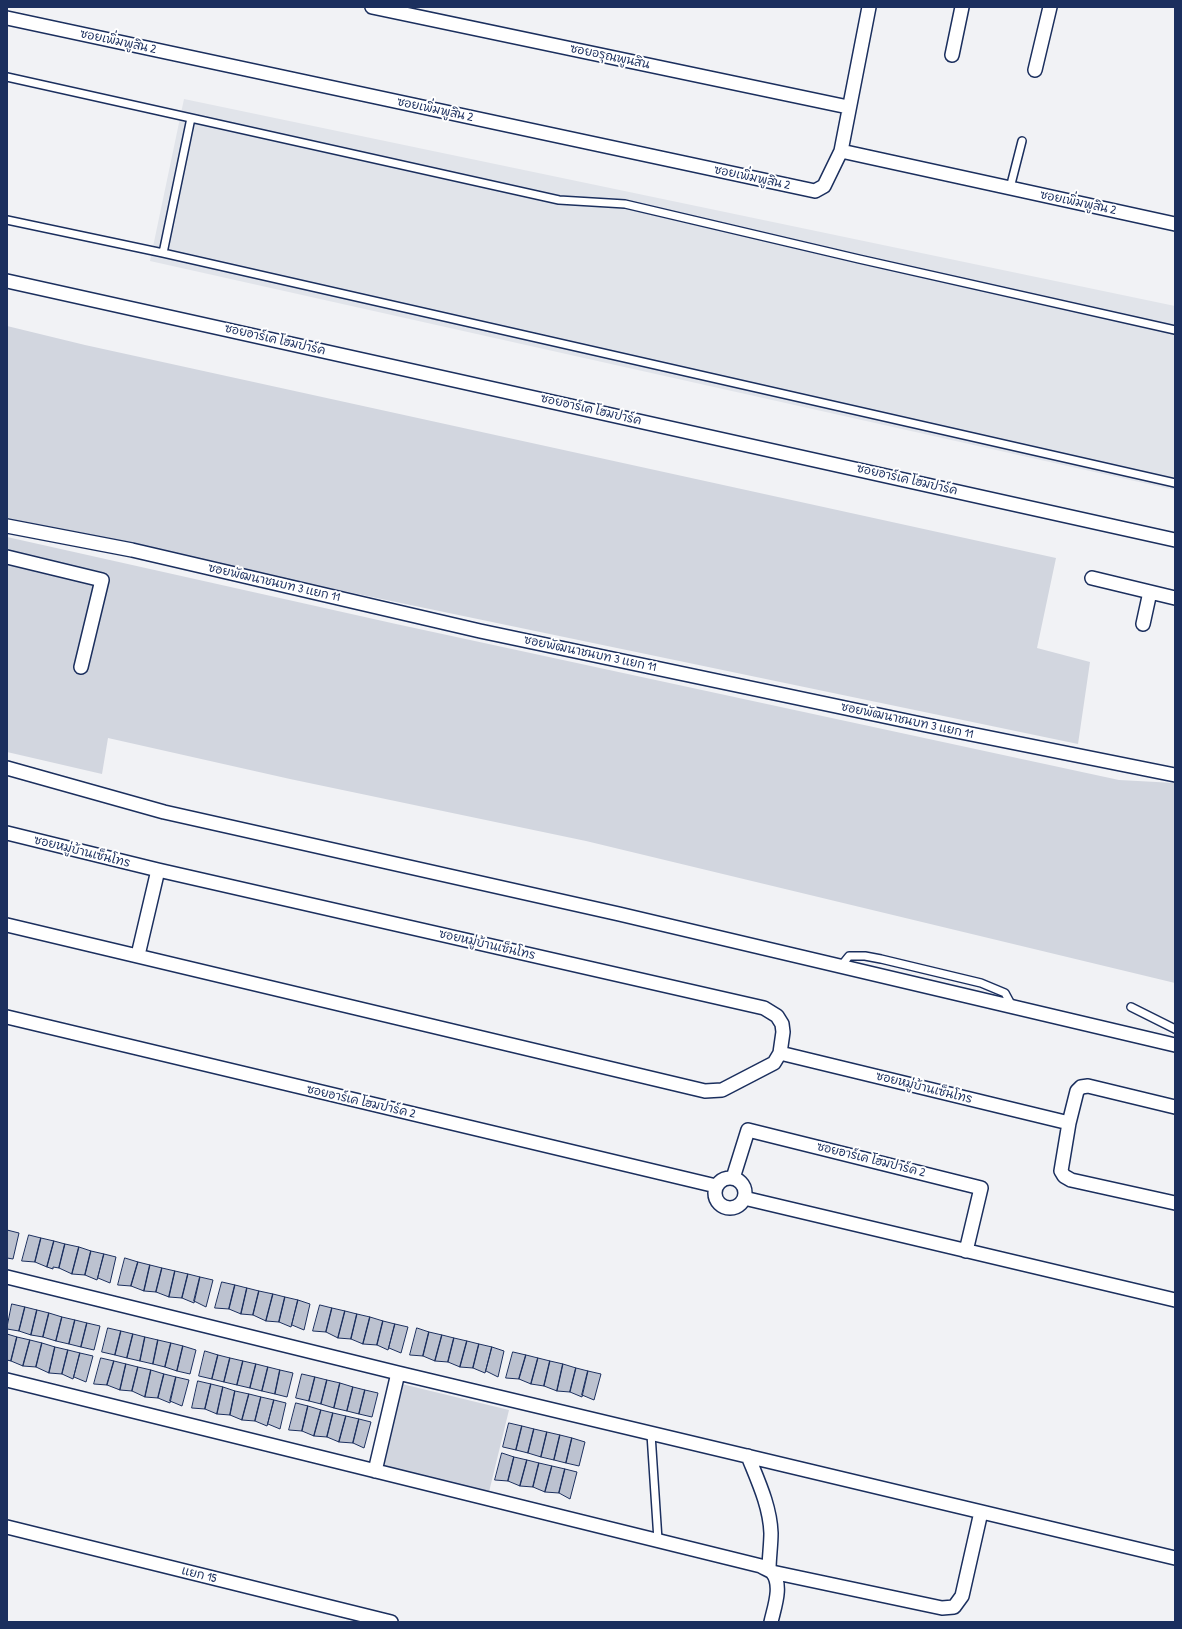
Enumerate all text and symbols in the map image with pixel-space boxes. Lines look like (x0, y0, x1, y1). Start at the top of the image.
street label: ซอยเพิ่มพูสิน 2 (79, 27, 157, 57)
street label: ซอยอรุณพูนสิน (569, 42, 651, 72)
street label: ซอยเพิ่มพูสิน 2 (396, 95, 474, 125)
street label: ซอยเพิ่มพูสิน 2 (713, 163, 791, 193)
street label: ซอยเพิ่มพูสิน 2 (1039, 188, 1117, 218)
street label: ซอยอาร์เค โฮมปาร์ค (223, 321, 327, 359)
street label: ซอยอาร์เค โฮมปาร์ค (539, 391, 643, 429)
street label: ซอยอาร์เค โฮมปาร์ค (855, 461, 959, 499)
street label: ซอยพัฒนาชนบท 3 แยก 11 (207, 561, 341, 605)
street label: ซอยพัฒนาชนบท 3 แยก 11 (522, 633, 658, 675)
street label: ซอยพัฒนาชนบท 3 แยก 11 (839, 700, 975, 742)
street label: ซอยหมู่บ้านเซ็นโทร (32, 833, 132, 871)
street label: ซอยหมู่บ้านเซ็นโทร (437, 927, 537, 963)
street label: ซอยหมู่บ้านเซ็นโทร (874, 1069, 974, 1107)
street label: ซอยอาร์เค โฮมปาร์ค 2 (305, 1082, 417, 1122)
street label: ซอยอาร์เค โฮมปาร์ค 2 (815, 1140, 927, 1180)
street label: แยก 15 (180, 1564, 218, 1586)

